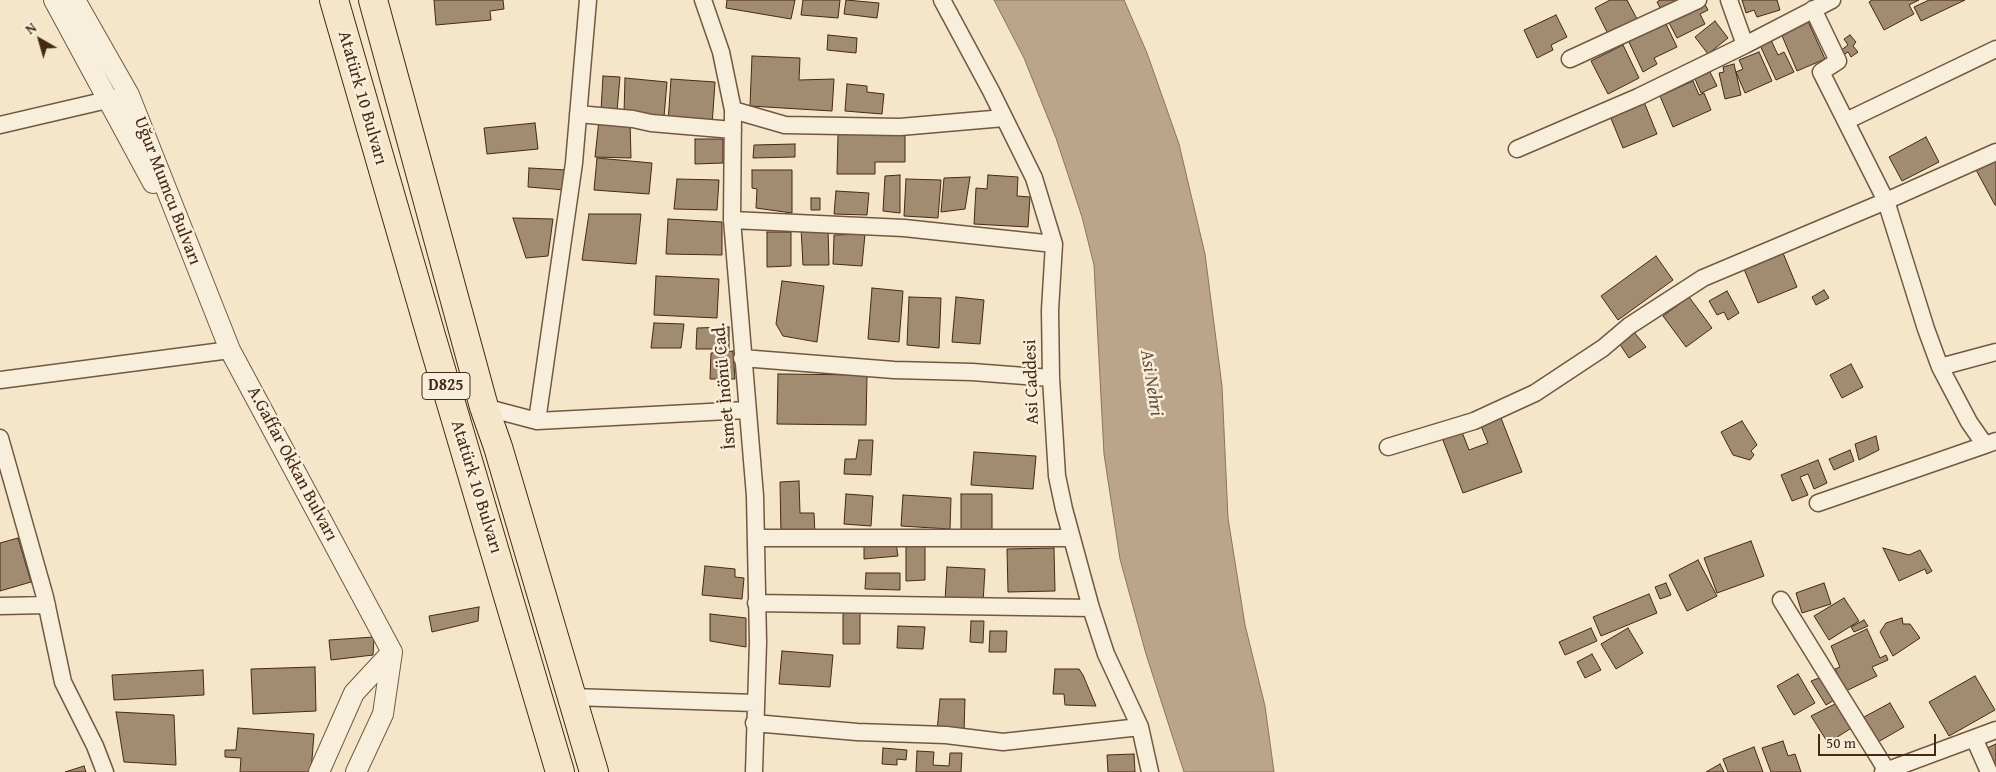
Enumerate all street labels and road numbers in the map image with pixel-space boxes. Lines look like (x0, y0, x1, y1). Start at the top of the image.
street label: Atatürk 10 Bulvarı (333, 29, 391, 167)
street label: Uğur Mumcu Bulvarı (129, 114, 205, 268)
street label: İsmet İnönü Cad. (709, 322, 741, 450)
street label: Asi Caddesi (1020, 339, 1044, 425)
road number: D825 (422, 372, 470, 400)
street label: A.Gaffar Okkan Bulvarı (242, 383, 342, 545)
street label: Atatürk 10 Bulvarı (445, 418, 507, 556)

